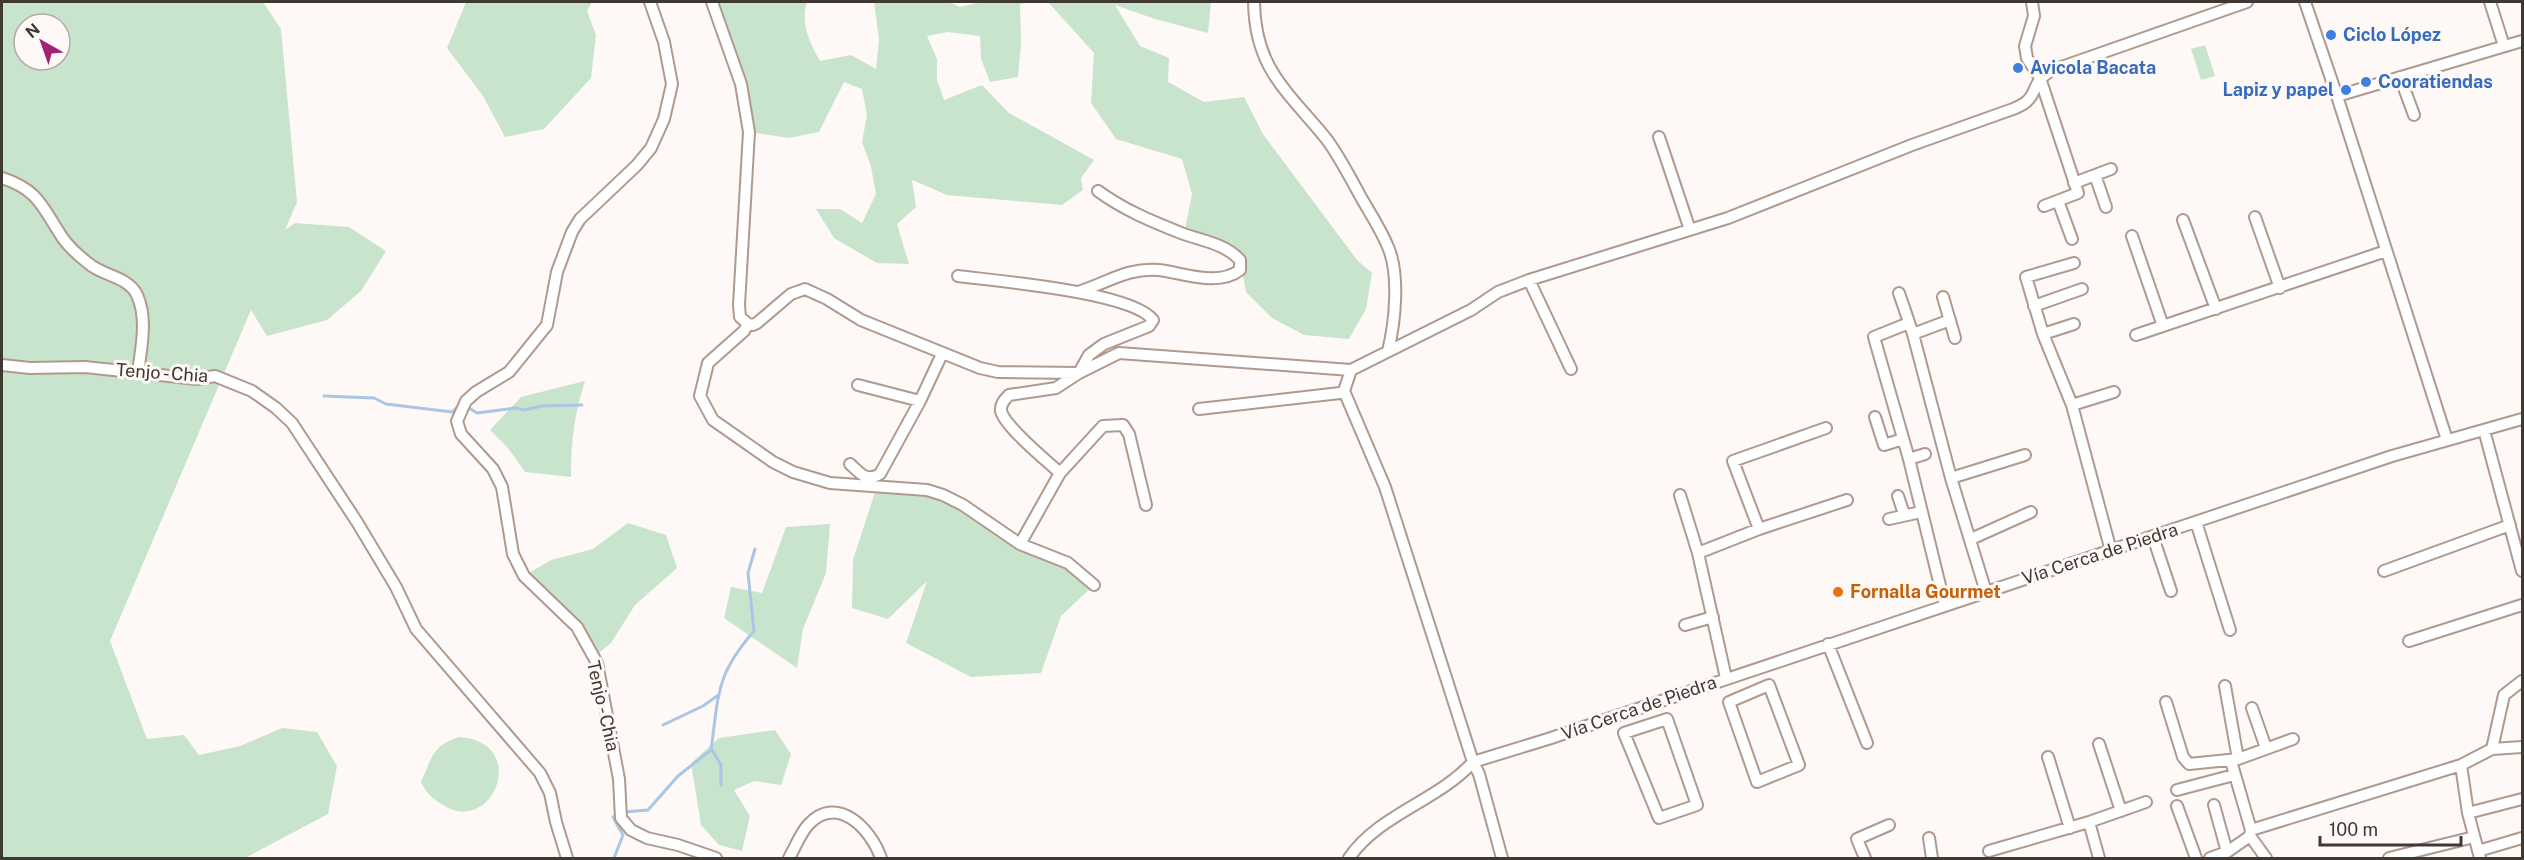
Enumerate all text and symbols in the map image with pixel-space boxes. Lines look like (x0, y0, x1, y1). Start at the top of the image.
north arrow (12, 12, 72, 72)
text: N (22, 20, 44, 42)
place label: Ciclo López (2343, 24, 2441, 45)
marker: Ciclo López (2324, 28, 2338, 42)
place label: Avicola Bacata (2030, 57, 2156, 78)
marker: Avicola Bacata (2011, 61, 2025, 75)
place label: Cooratiendas (2378, 71, 2493, 92)
marker: Cooratiendas (2359, 75, 2373, 89)
place label: Lapiz y papel (2223, 79, 2334, 100)
marker: Lapiz y papel (2339, 83, 2353, 97)
street label: Tenjo - Chia (115, 359, 209, 386)
street label: Vía Cerca de Piedra (2019, 518, 2180, 589)
place label: Fornalla Gourmet (1850, 581, 2001, 602)
marker: Fornalla Gourmet (1831, 585, 1845, 599)
street label: Tenjo - Chia (583, 658, 624, 753)
street label: Vía Cerca de Piedra (1558, 671, 1719, 744)
scale bar (2320, 809, 2461, 847)
text: 100 m (2329, 819, 2378, 840)

